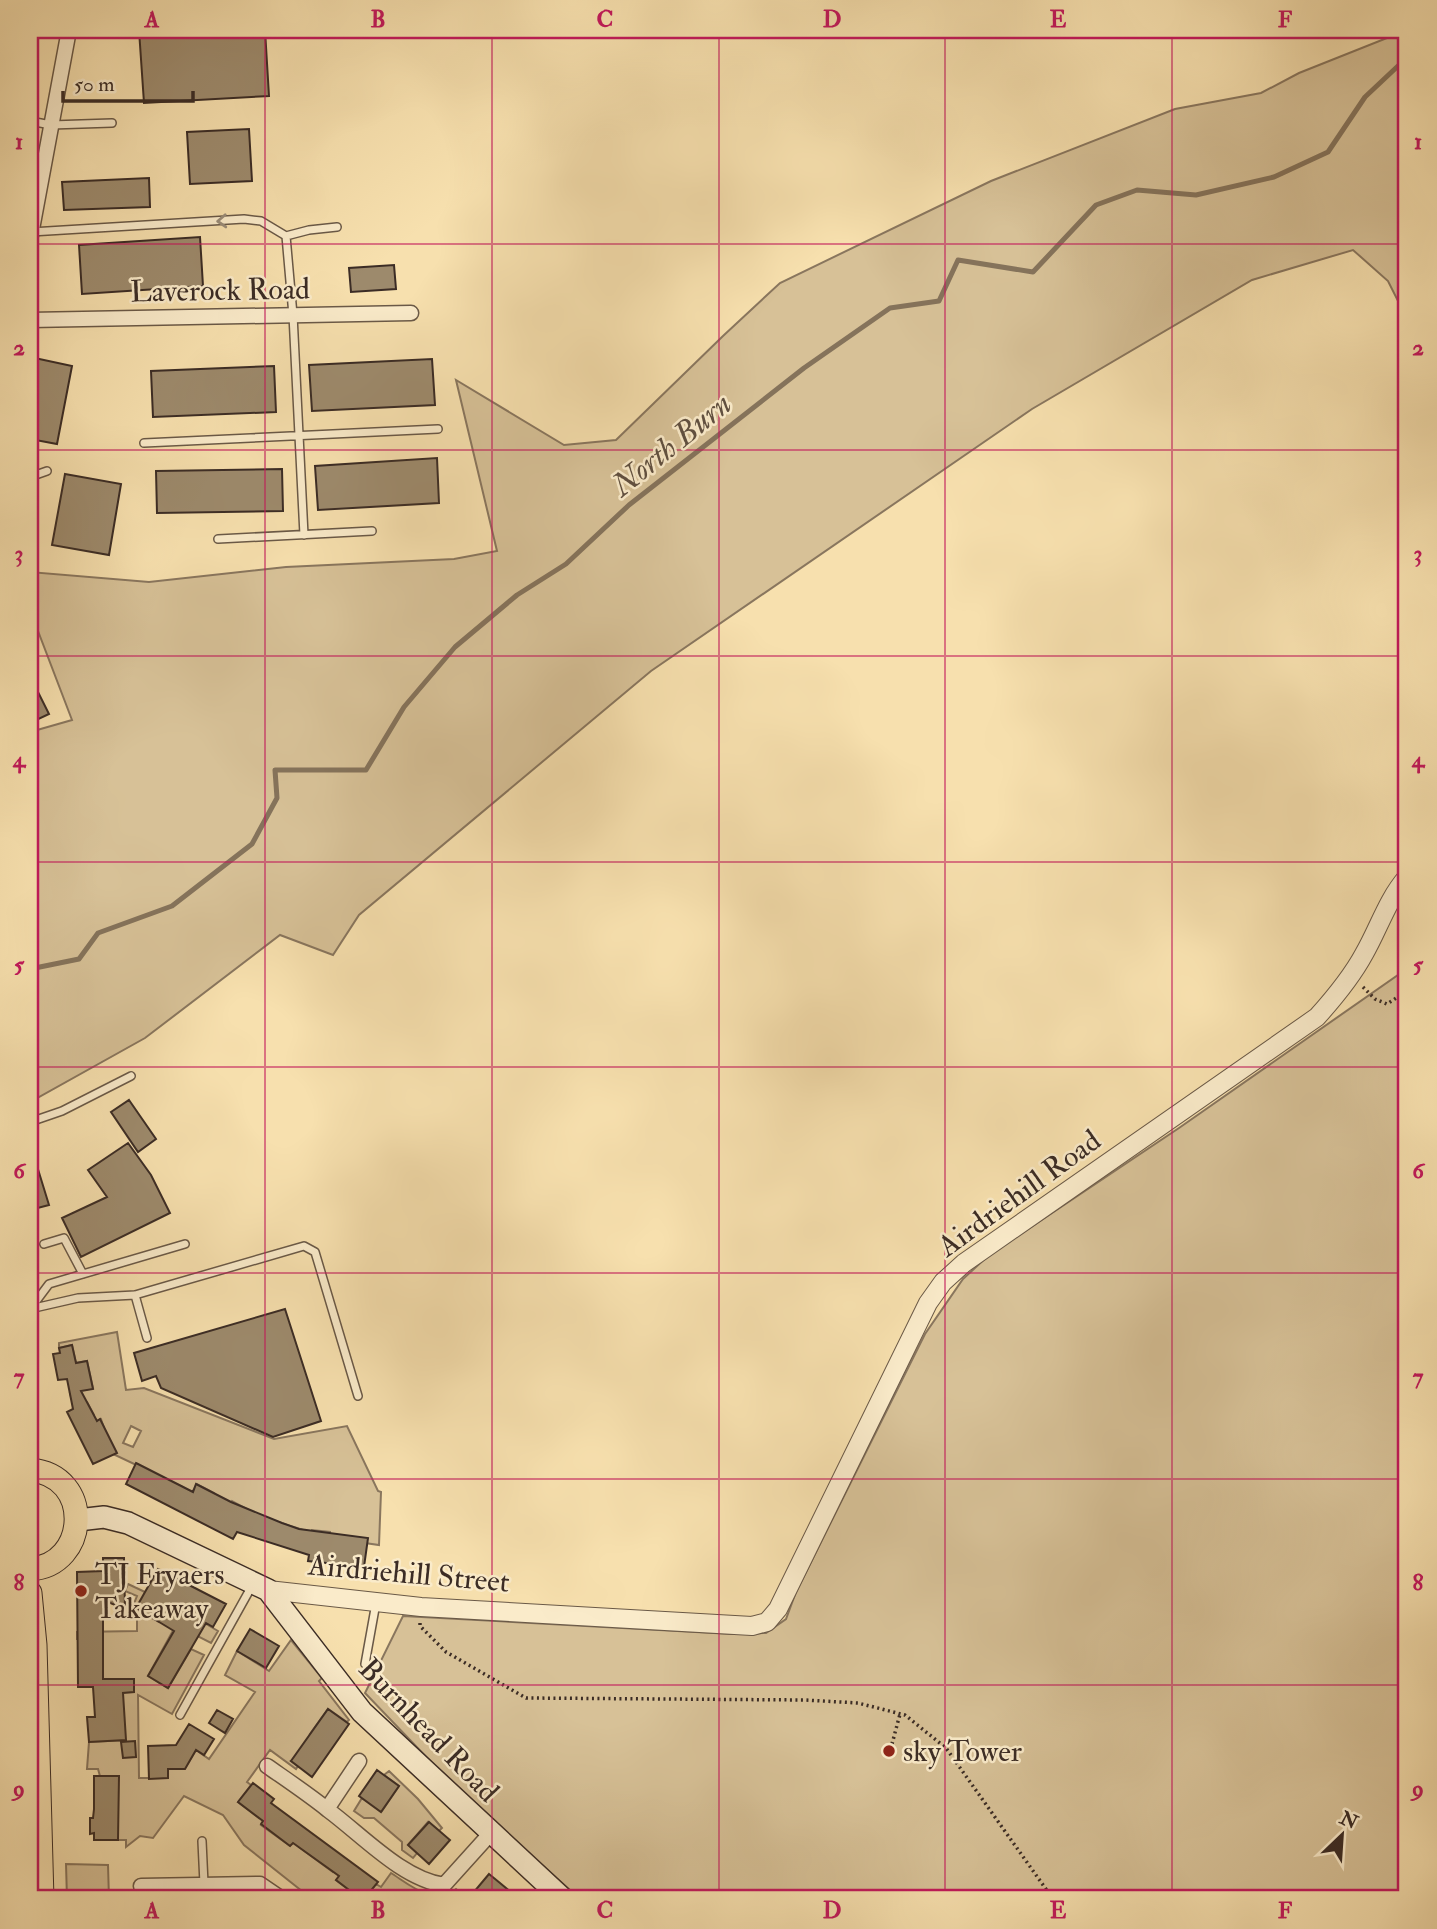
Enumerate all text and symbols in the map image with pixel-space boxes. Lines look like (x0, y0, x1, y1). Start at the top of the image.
text: A (144, 5, 160, 34)
text: B (370, 5, 386, 34)
text: C (597, 5, 613, 34)
text: D (823, 5, 841, 34)
text: E (1050, 5, 1067, 34)
text: F (1278, 5, 1293, 34)
scale bar (63, 60, 192, 104)
text: 50 m (74, 71, 115, 98)
text: 1 (15, 127, 23, 156)
text: 1 (1414, 127, 1422, 156)
one-way arrow (216, 213, 227, 228)
street label: Laverock Road (130, 270, 310, 311)
text: 2 (13, 333, 25, 362)
text: 2 (1412, 333, 1424, 362)
water label: North Burn (602, 384, 740, 507)
text: 3 (15, 539, 23, 568)
text: 3 (1414, 539, 1422, 568)
text: 4 (12, 745, 27, 774)
text: 4 (1411, 745, 1426, 774)
text: 5 (14, 950, 25, 979)
text: 5 (1413, 950, 1424, 979)
street label: Airdriehill Road (930, 1122, 1108, 1266)
text: 6 (13, 1156, 27, 1185)
text: 6 (1412, 1156, 1426, 1185)
text: 7 (14, 1362, 25, 1391)
text: 7 (1413, 1362, 1424, 1391)
street label: Airdriehill Street (306, 1546, 511, 1601)
place label: TJ Fryaers Takeaway (95, 1556, 225, 1627)
text: 8 (14, 1568, 25, 1597)
text: 8 (1413, 1568, 1424, 1597)
marker: TJ Fryaers Takeaway (73, 1583, 89, 1599)
street label: Burnhead Road (351, 1651, 507, 1810)
place label: sky Tower (903, 1733, 1022, 1770)
marker: sky Tower (881, 1743, 897, 1759)
text: 9 (11, 1774, 25, 1803)
text: 9 (1410, 1774, 1424, 1803)
north arrow (1308, 1800, 1378, 1870)
text: N (1335, 1806, 1362, 1835)
text: A (144, 1896, 160, 1925)
text: B (370, 1896, 386, 1925)
text: C (597, 1896, 613, 1925)
text: D (823, 1896, 841, 1925)
text: E (1050, 1896, 1067, 1925)
text: F (1278, 1896, 1293, 1925)

